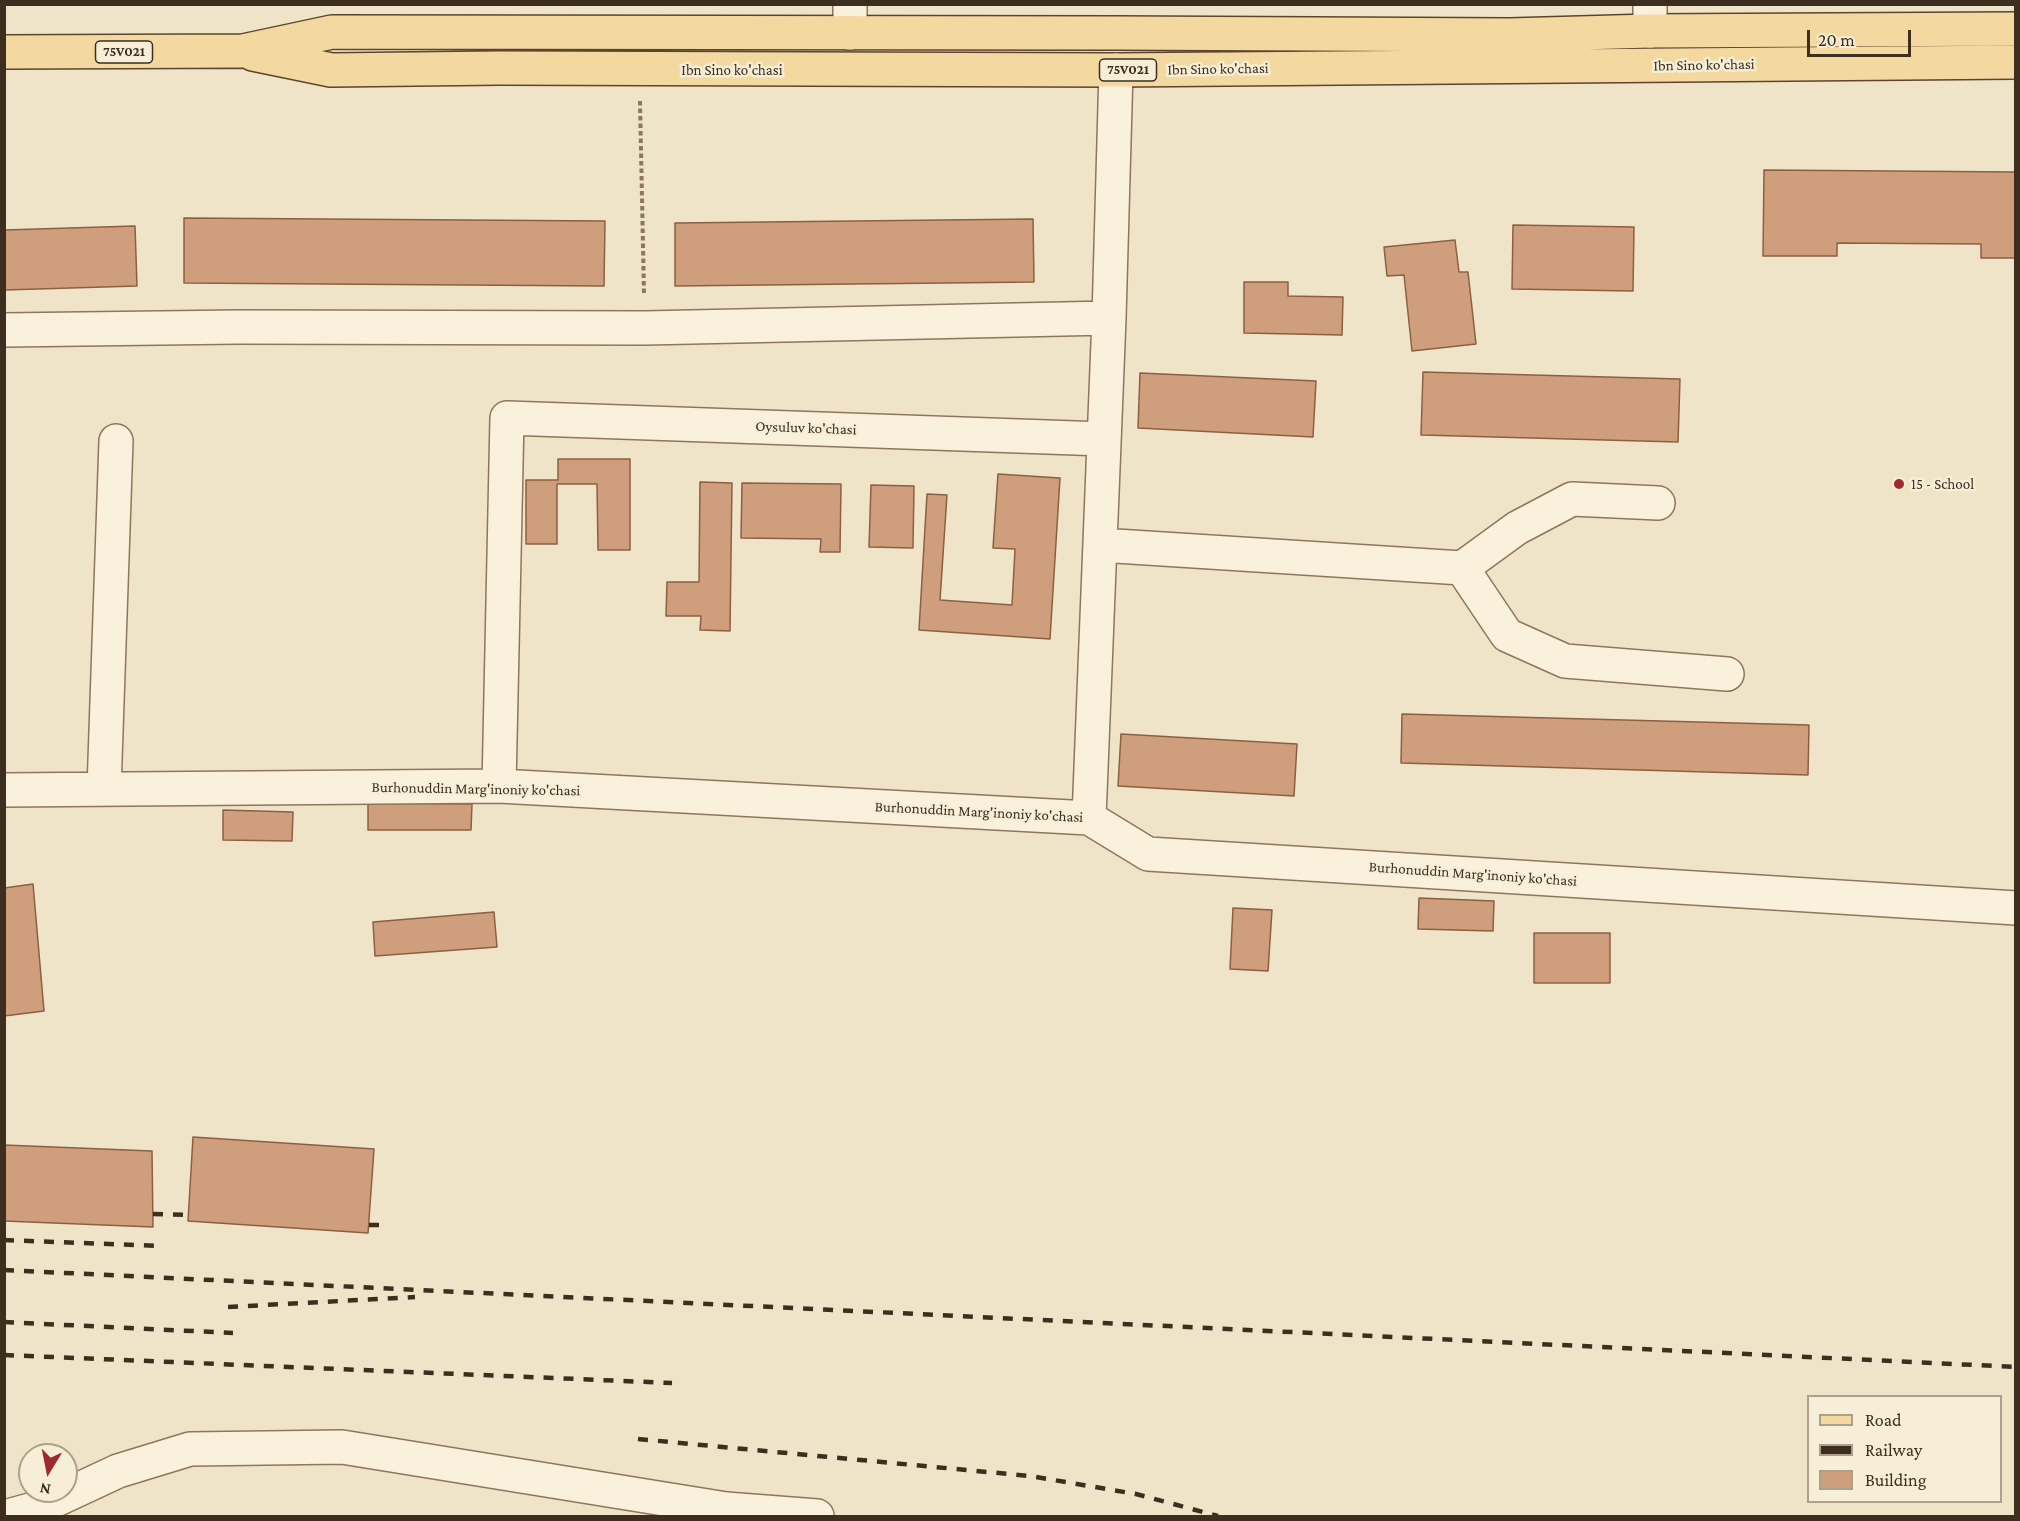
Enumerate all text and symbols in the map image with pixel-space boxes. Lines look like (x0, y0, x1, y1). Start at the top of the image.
scale bar (1810, 18, 1914, 56)
text: 20 m (1818, 30, 1855, 50)
road number: 75V021 (96, 41, 152, 63)
street label: Ibn Sino ko'chasi (1653, 55, 1755, 75)
road number: 75V021 (1100, 59, 1156, 81)
street label: Ibn Sino ko'chasi (1167, 59, 1269, 79)
street label: Ibn Sino ko'chasi (681, 61, 783, 79)
street label: Oysuluv ko'chasi (755, 417, 857, 439)
place label: 15 - School (1911, 475, 1974, 493)
marker: 15 - School (1892, 477, 1906, 491)
street label: Burhonuddin Marg'inoniy ko'chasi (372, 778, 580, 800)
street label: Burhonuddin Marg'inoniy ko'chasi (874, 798, 1084, 826)
street label: Burhonuddin Marg'inoniy ko'chasi (1368, 858, 1578, 890)
legend (1807, 1395, 2002, 1503)
text: Road (1865, 1410, 1902, 1430)
text: Railway (1865, 1440, 1922, 1460)
north arrow (18, 1443, 78, 1503)
text: Building (1865, 1470, 1926, 1490)
text: N (38, 1480, 52, 1499)

